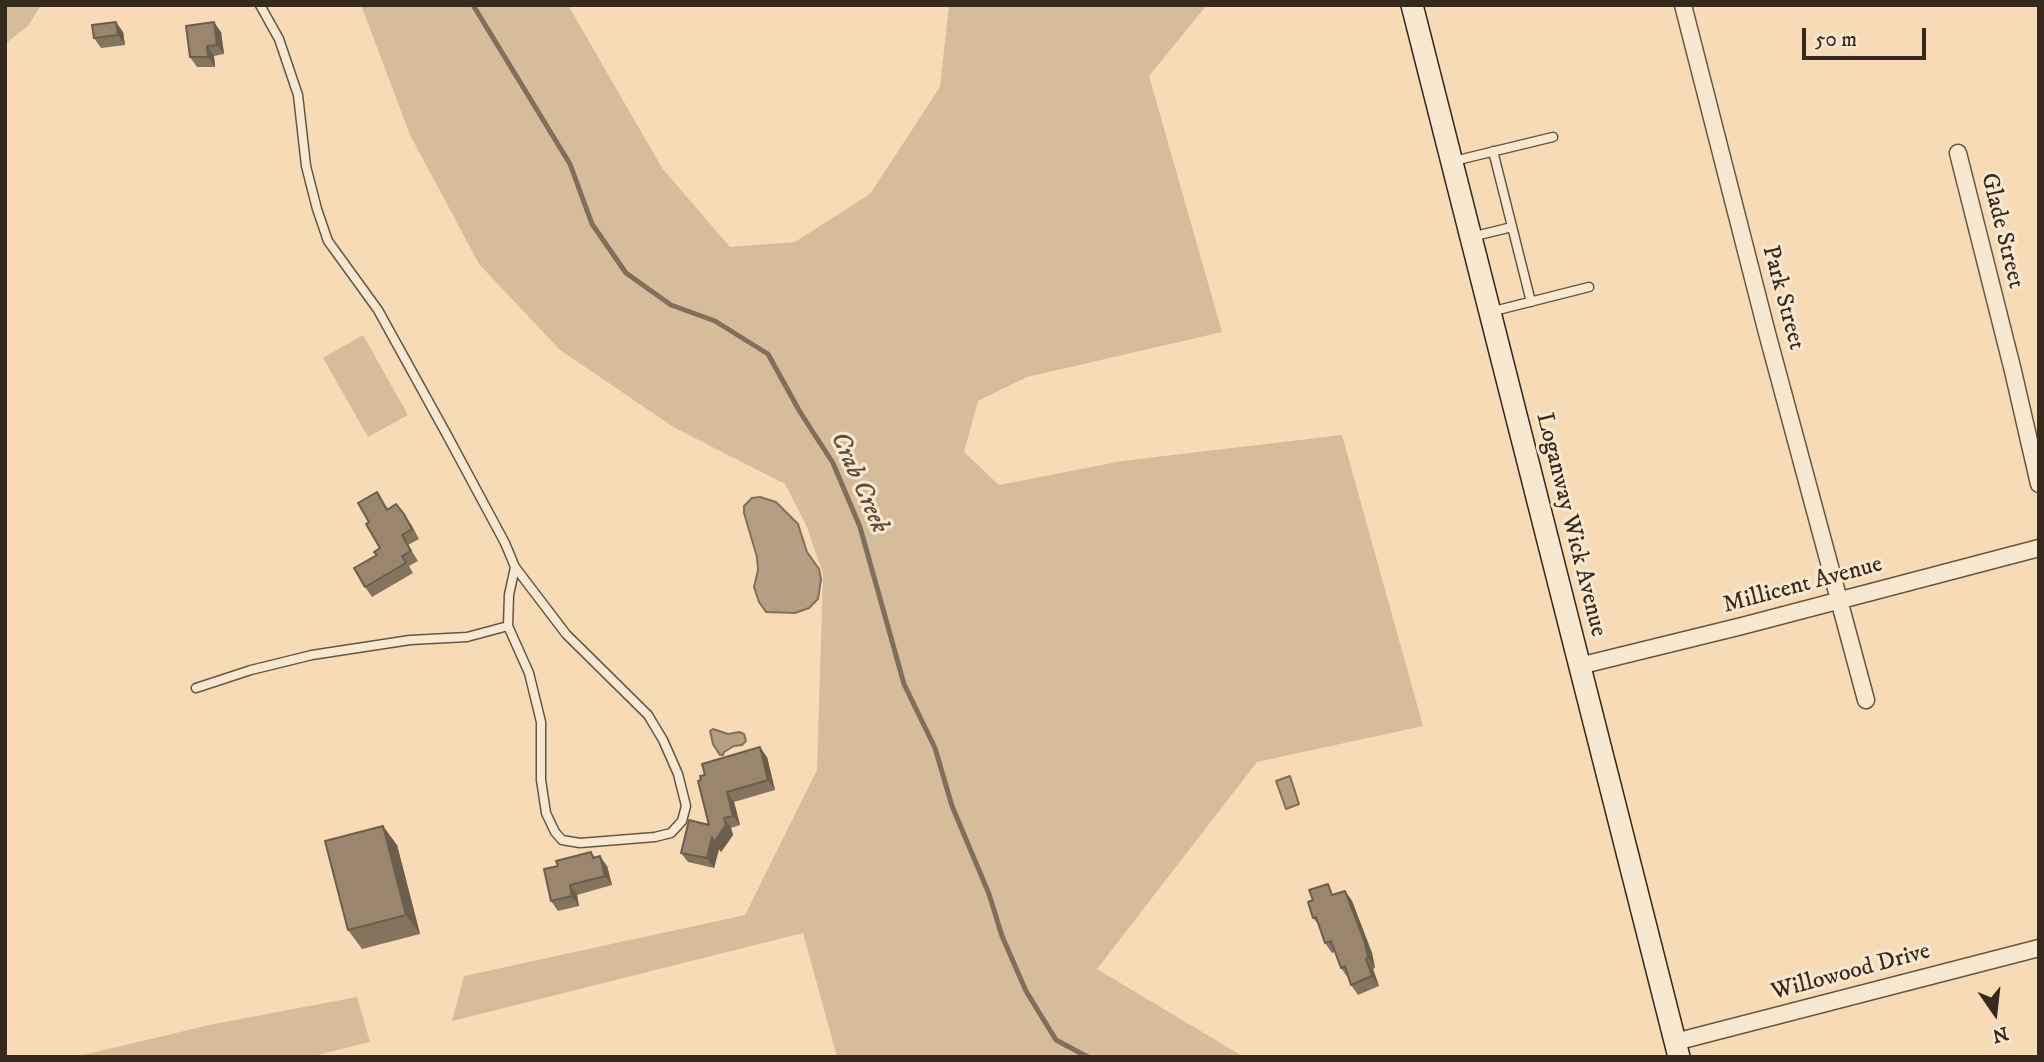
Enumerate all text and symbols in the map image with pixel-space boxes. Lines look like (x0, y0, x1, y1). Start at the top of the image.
scale bar (1806, 14, 1930, 58)
text: 50 m (1815, 27, 1857, 53)
street label: Glade Street (1973, 170, 2029, 292)
street label: Park Street (1754, 243, 1810, 353)
street label: Loganway Wick Avenue (1528, 410, 1612, 640)
water label: Crab Creek (822, 427, 894, 539)
street label: Millicent Avenue (1720, 551, 1886, 621)
street label: Willowood Drive (1768, 938, 1934, 1008)
north arrow (1960, 978, 2030, 1048)
text: N (1990, 1021, 2011, 1047)

